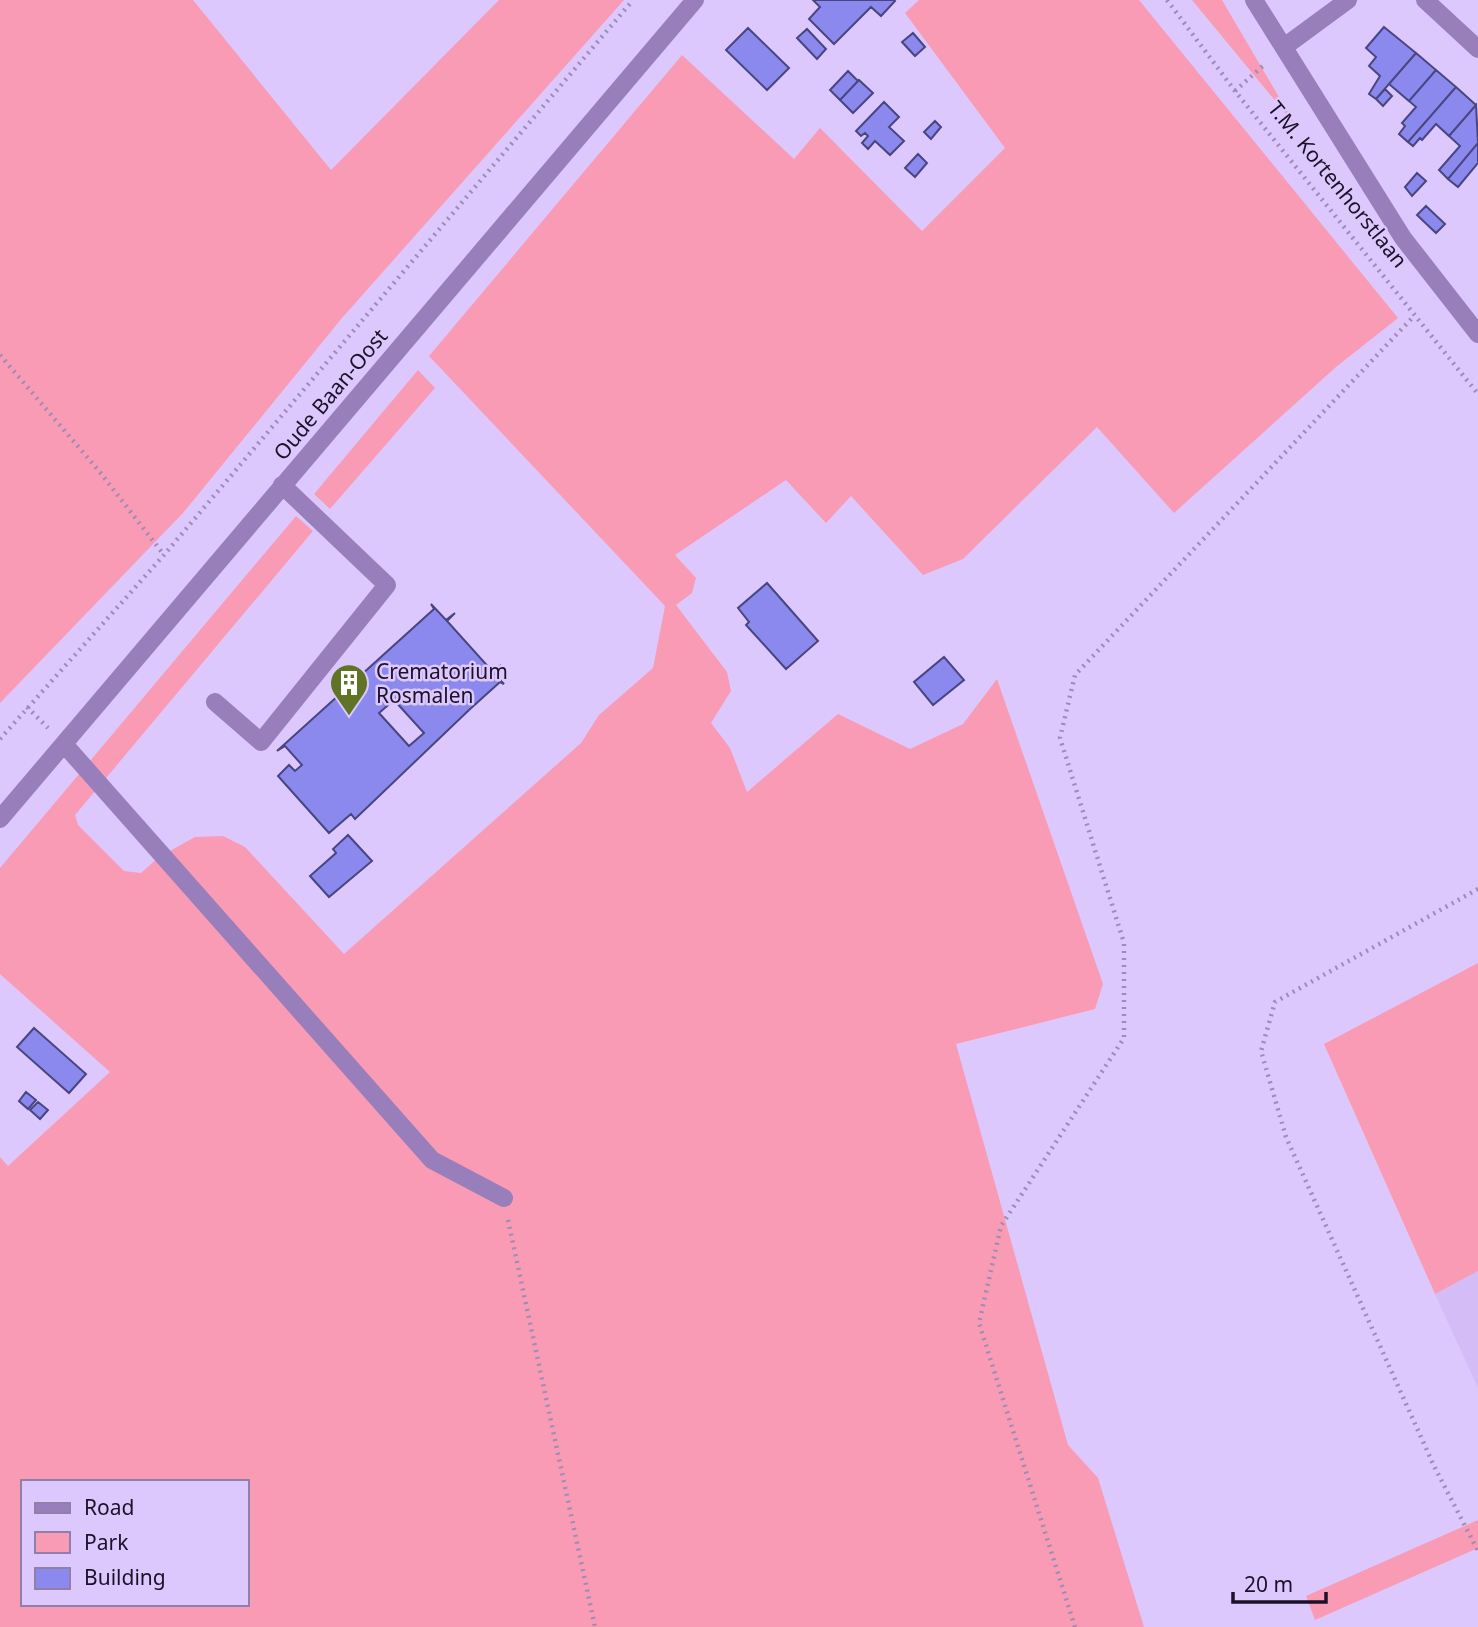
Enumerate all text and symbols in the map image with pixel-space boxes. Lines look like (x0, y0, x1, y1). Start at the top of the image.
street label: T.M. Kortenhorstlaan (1262, 95, 1414, 273)
street label: Oude Baan-Oost (267, 322, 393, 466)
place label: Crematorium Rosmalen (376, 657, 508, 709)
building icon: Crematorium Rosmalen (328, 662, 370, 717)
legend (21, 1480, 248, 1606)
text: Road (84, 1493, 134, 1521)
text: Park (84, 1528, 129, 1556)
scale bar (1233, 1560, 1326, 1604)
text: Building (84, 1563, 166, 1591)
text: 20 m (1244, 1570, 1293, 1598)

